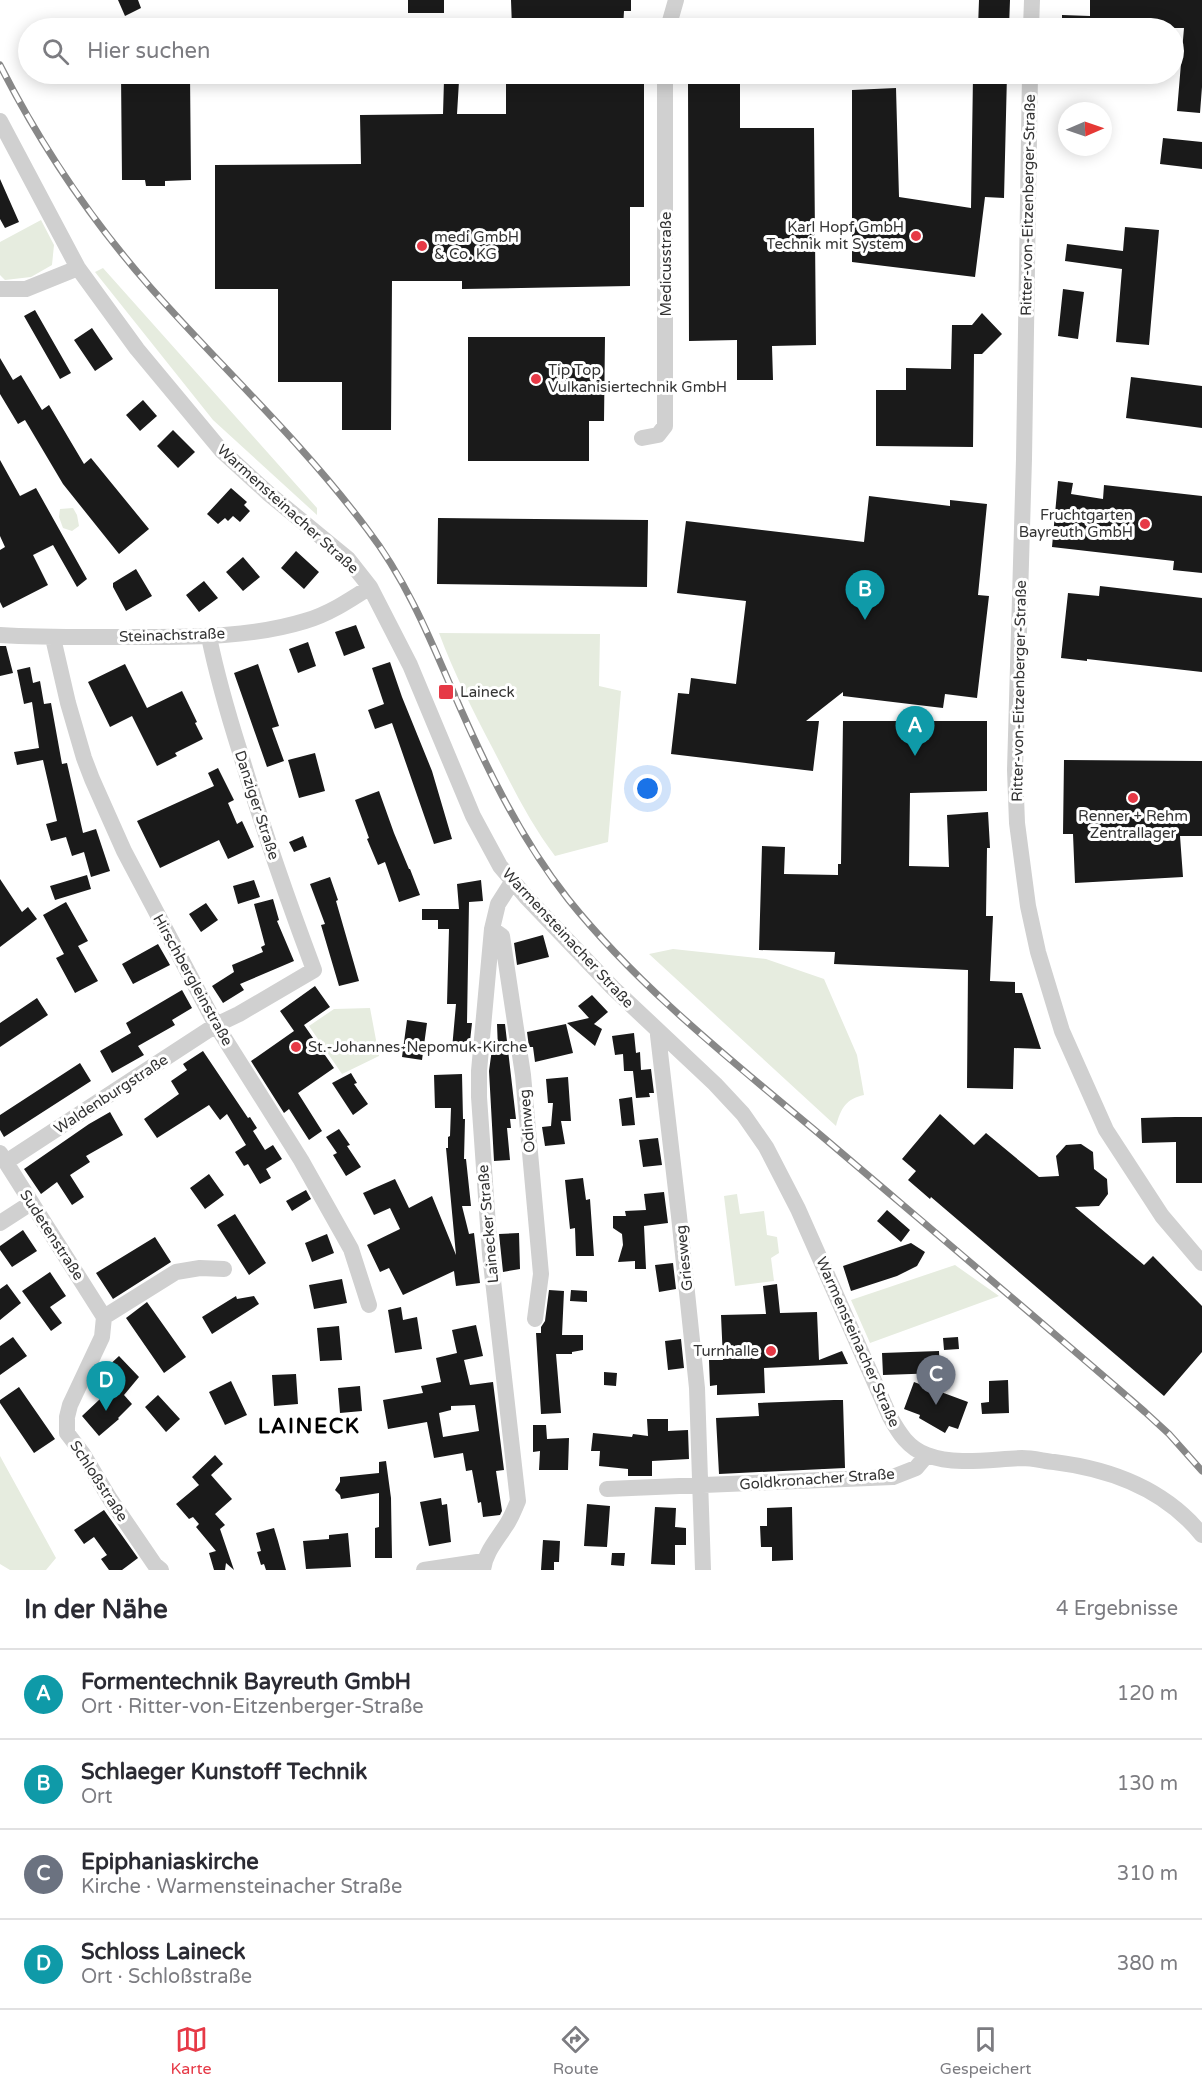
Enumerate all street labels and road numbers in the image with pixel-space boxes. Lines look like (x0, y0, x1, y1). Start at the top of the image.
street label: Ritter-von-Eitzenberger-Straße (1017, 94, 1039, 316)
street label: Medicusstraße (657, 212, 675, 316)
street label: Warmensteinacher Straße (213, 441, 363, 577)
street label: Ritter-von-Eitzenberger-Straße (1008, 580, 1030, 802)
street label: Steinachstraße (119, 624, 225, 646)
street label: Danziger Straße (231, 748, 283, 862)
street label: Warmensteinacher Straße (499, 864, 637, 1012)
street label: Hirschbergleinstraße (149, 911, 237, 1049)
street label: Waldenburgstraße (51, 1050, 171, 1138)
street label: Odinweg (515, 1088, 539, 1154)
street label: Lainecker Straße (474, 1164, 502, 1284)
street label: Sudetenstraße (16, 1186, 88, 1284)
street label: Griesweg (672, 1224, 696, 1292)
street label: Warmensteinacher Straße (812, 1254, 904, 1430)
street label: Schloßstraße (66, 1437, 132, 1525)
street label: Goldkronacher Straße (739, 1465, 895, 1493)

